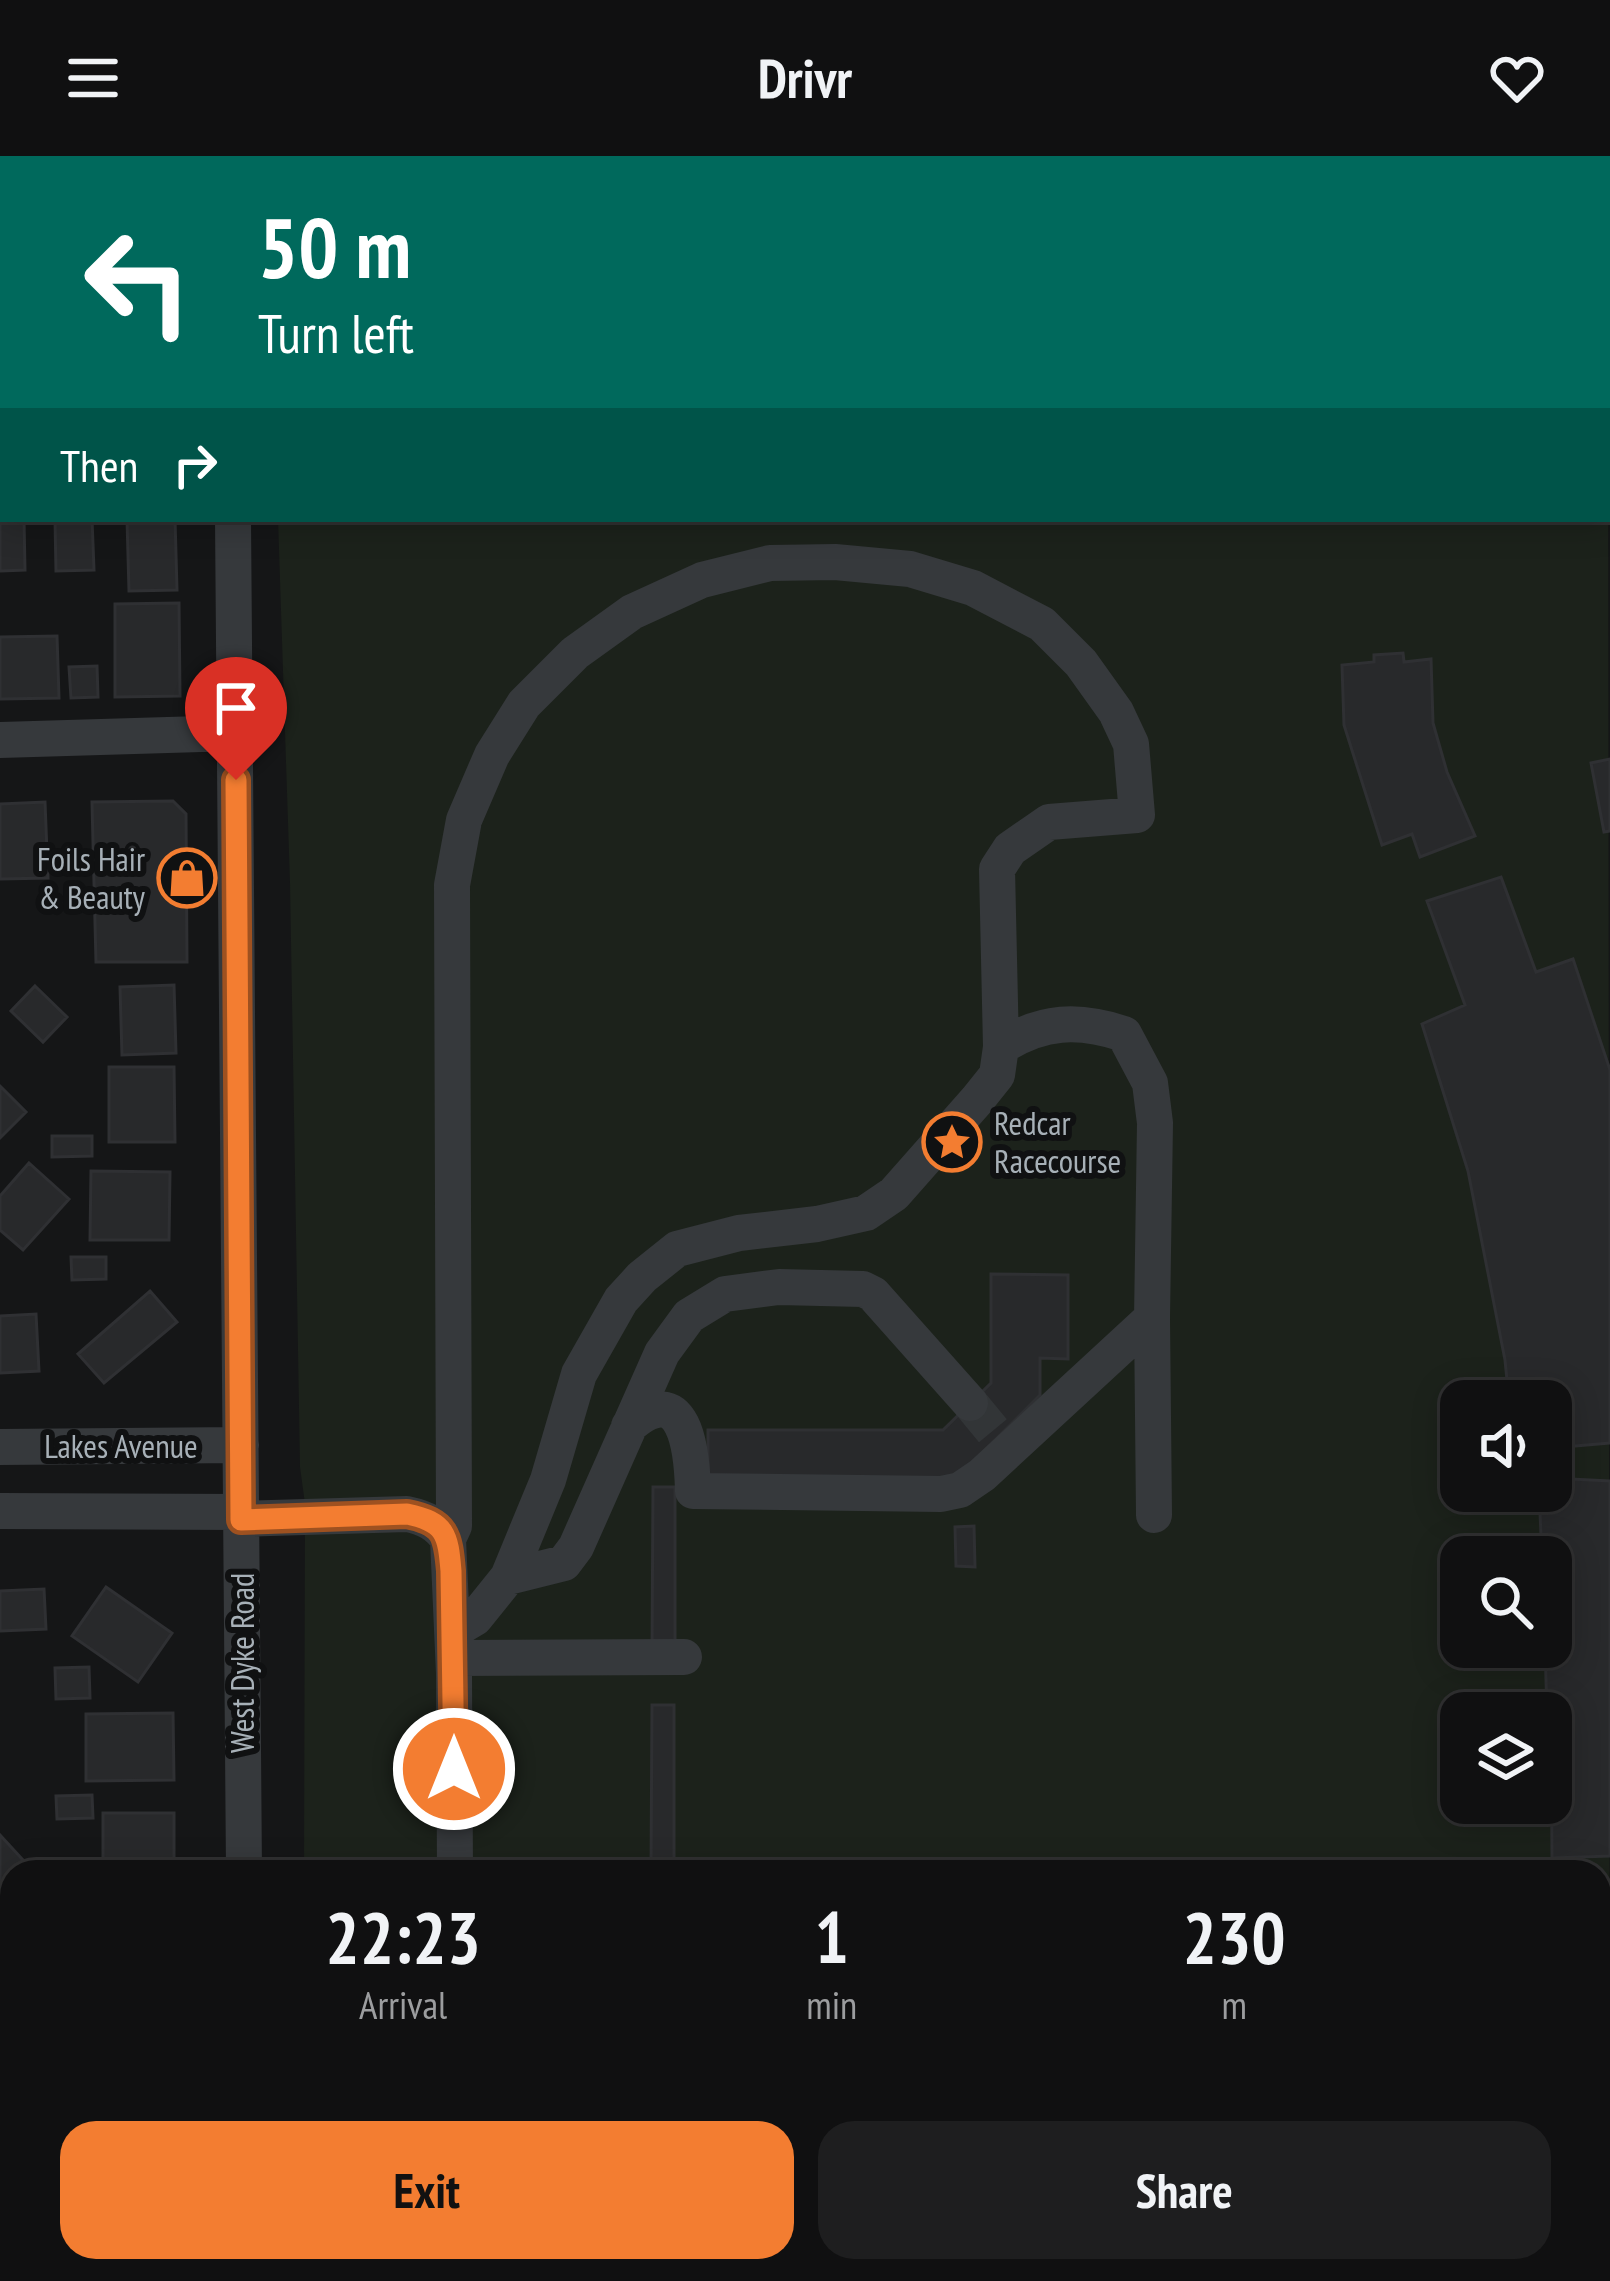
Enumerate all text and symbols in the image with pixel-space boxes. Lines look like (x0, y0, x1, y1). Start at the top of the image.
text: Drivr (758, 43, 852, 113)
icon: menu (60, 45, 126, 111)
icon: heart (1484, 45, 1550, 111)
text: 50 m (258, 192, 411, 301)
icon: left (60, 204, 216, 360)
text: Turn left (258, 298, 414, 368)
icon: right (162, 432, 228, 498)
text: Then (60, 436, 138, 494)
pin (185, 657, 287, 780)
icon: arrive (203, 675, 269, 741)
place label: Foils Hair & Beauty (37, 837, 146, 918)
shop icon: Foils Hair & Beauty (156, 847, 218, 909)
place label: Redcar Racecourse (994, 1101, 1121, 1182)
place icon: Redcar Racecourse (921, 1111, 983, 1173)
map controls (1440, 1380, 1572, 1824)
button: sound (1440, 1380, 1572, 1512)
street label: Lakes Avenue (44, 1424, 198, 1467)
button: search (1440, 1536, 1572, 1668)
street label: West Dyke Road (220, 1573, 263, 1753)
button: layers (1440, 1692, 1572, 1824)
position arrow (391, 1706, 517, 1832)
text: 22:23 (325, 1890, 481, 1983)
text: 1 (815, 1890, 849, 1983)
text: 230 (1182, 1890, 1286, 1983)
text: Arrival (359, 1979, 447, 2030)
text: min (806, 1979, 857, 2030)
text: m (1221, 1979, 1247, 2030)
button: Exit (60, 2121, 794, 2259)
button: Share (818, 2121, 1551, 2259)

